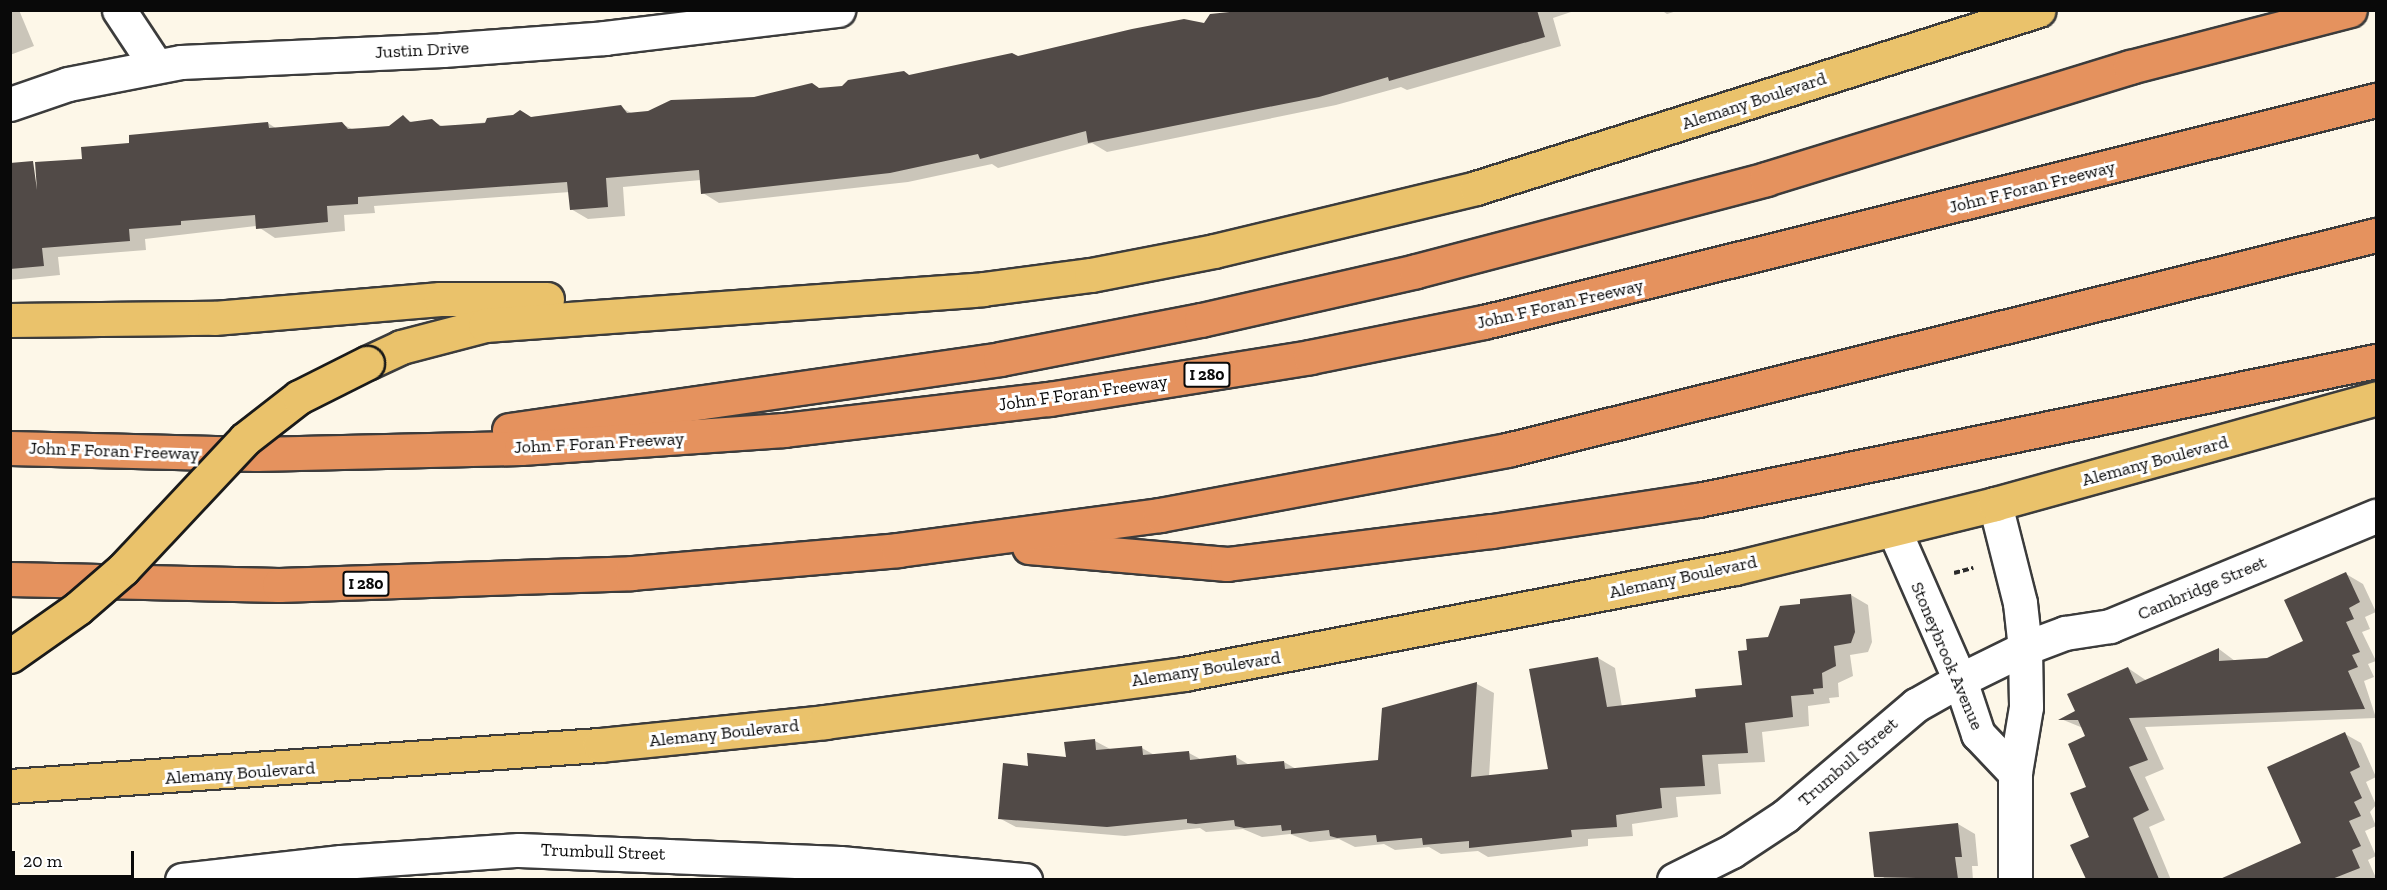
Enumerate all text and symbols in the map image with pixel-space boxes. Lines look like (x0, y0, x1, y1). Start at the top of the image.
street label: Justin Drive (374, 37, 470, 63)
street label: Alemany Boulevard (1679, 67, 1829, 135)
street label: John F Foran Freeway (1947, 156, 2117, 218)
street label: John F Foran Freeway (1474, 274, 1646, 334)
road number: I 280 (1183, 362, 1231, 388)
street label: John F Foran Freeway (997, 370, 1169, 416)
street label: John F Foran Freeway (513, 428, 685, 458)
street label: Alemany Boulevard (2079, 431, 2231, 491)
street label: John F Foran Freeway (28, 437, 200, 465)
street label: Alemany Boulevard (1607, 551, 1759, 603)
street label: Cambridge Street (2134, 551, 2270, 625)
road number: I 280 (342, 571, 390, 597)
street label: Stoneybrook Avenue (1906, 578, 1988, 734)
street label: Alemany Boulevard (1130, 647, 1282, 691)
street label: Trumbull Street (1794, 713, 1902, 811)
street label: Alemany Boulevard (648, 714, 800, 752)
street label: Alemany Boulevard (164, 757, 316, 789)
scale bar (15, 839, 136, 877)
street label: Trumbull Street (540, 839, 666, 865)
text: 20 m (23, 850, 62, 872)

